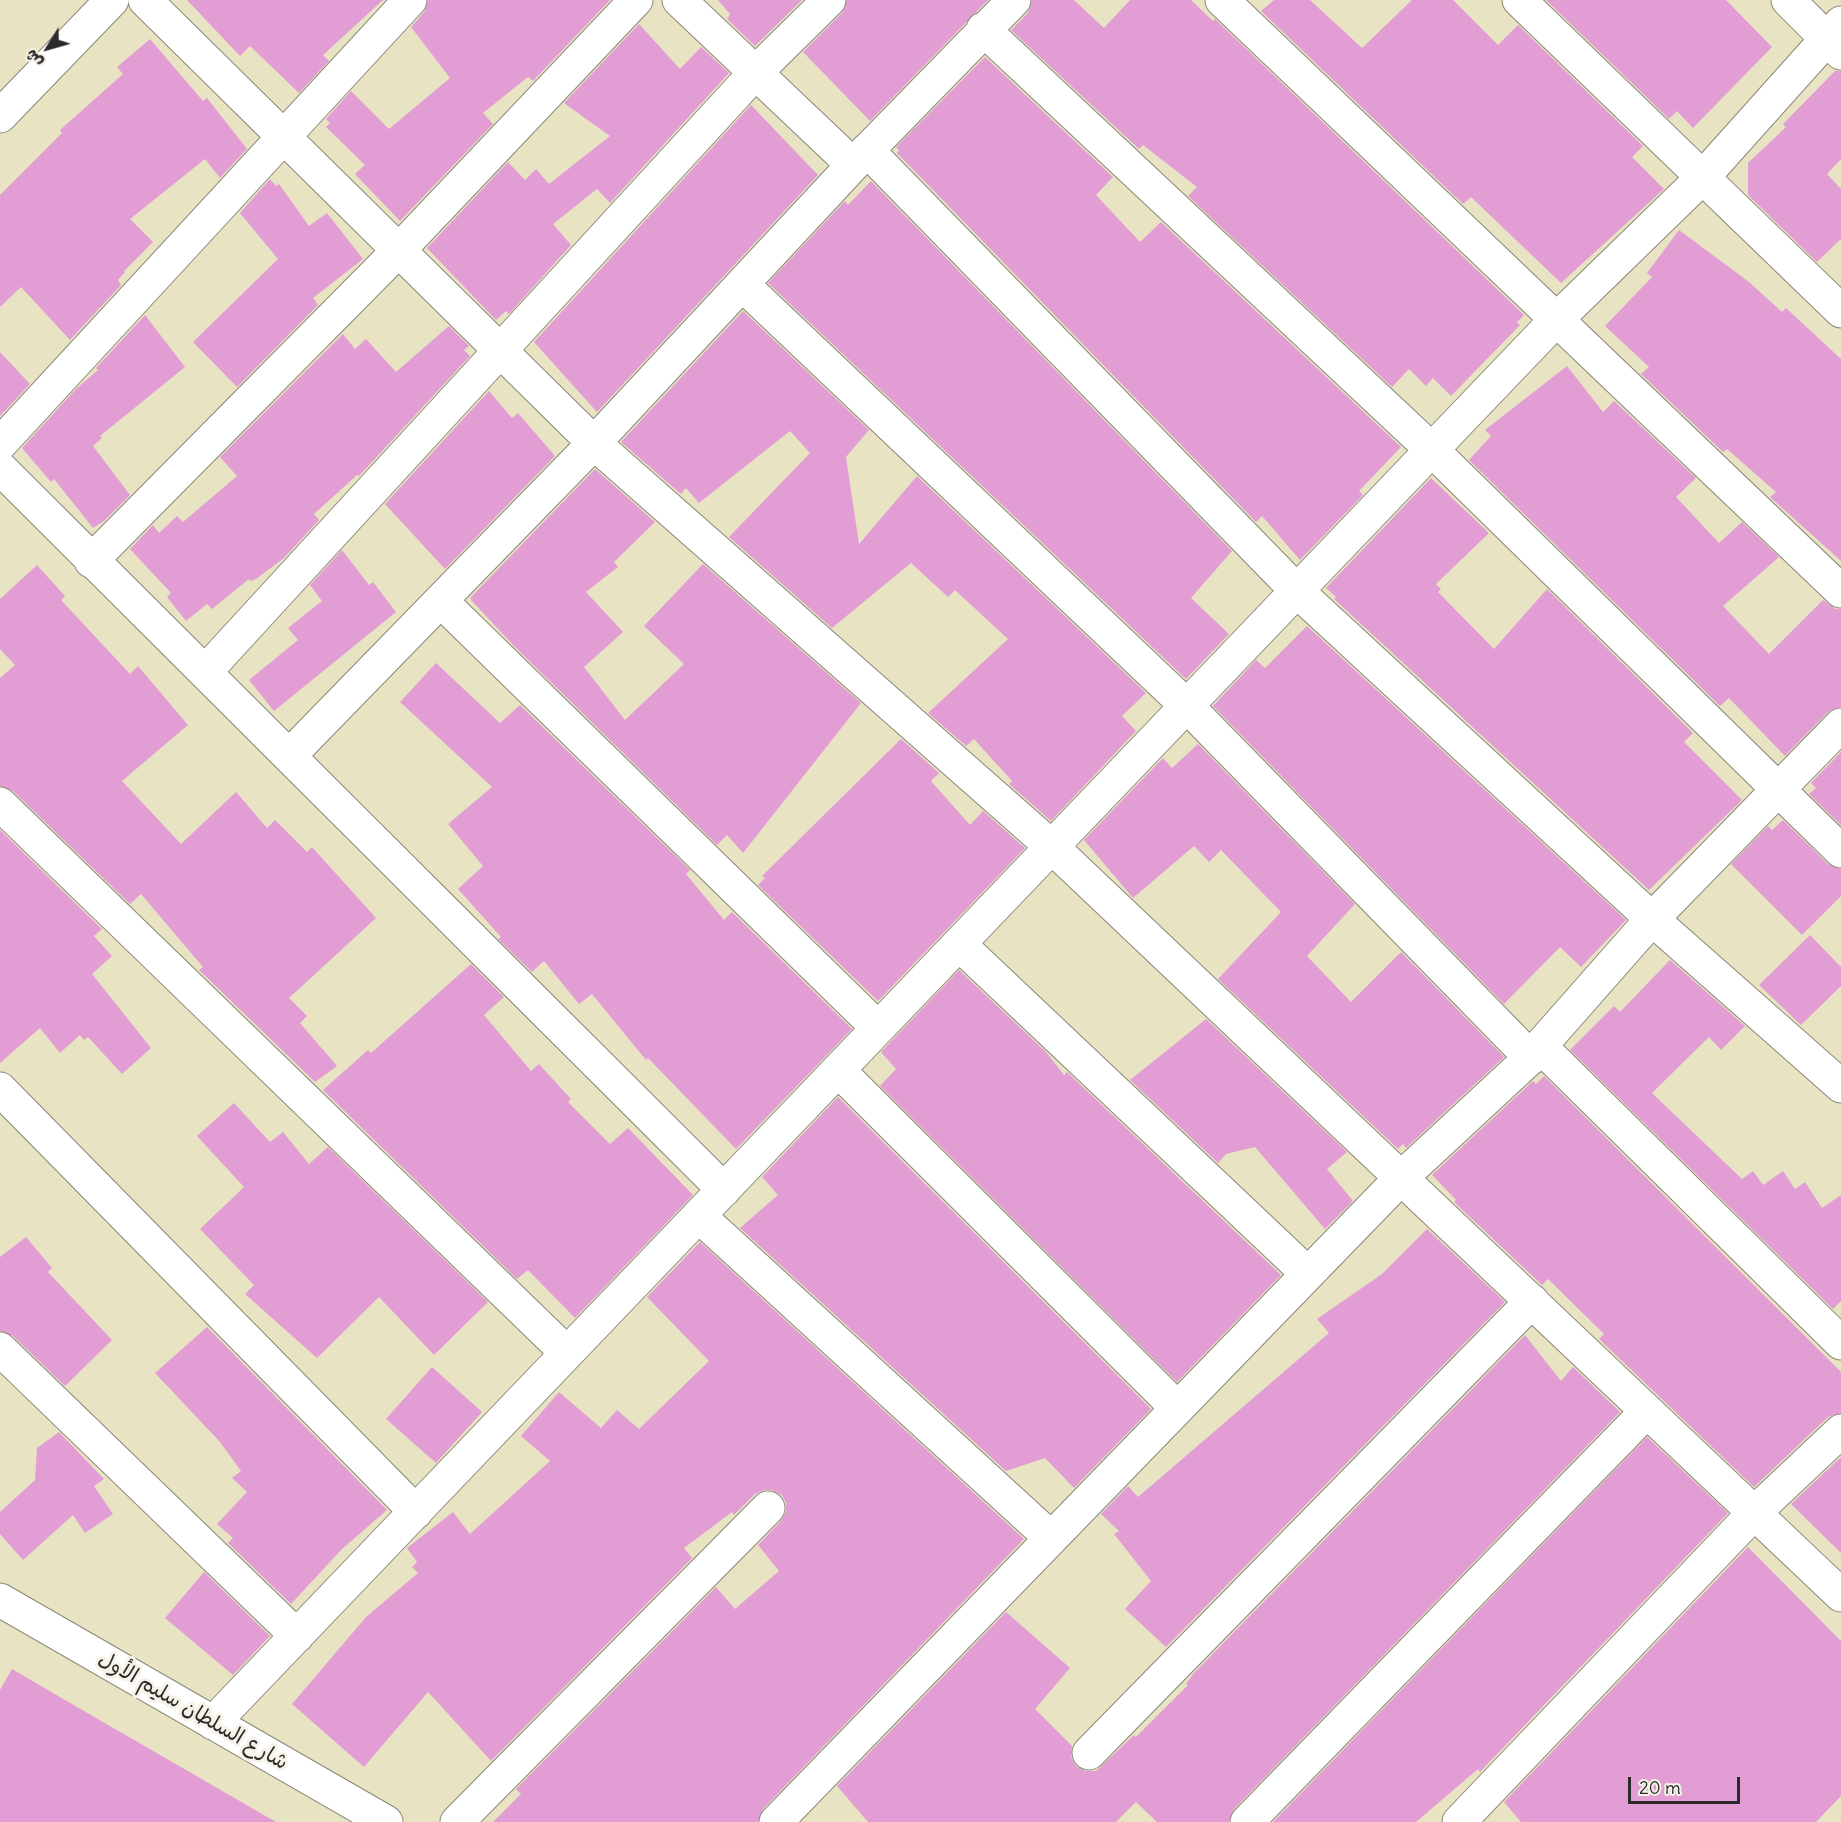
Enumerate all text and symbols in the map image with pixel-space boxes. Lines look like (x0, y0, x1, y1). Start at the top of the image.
north arrow (18, 18, 78, 78)
text: ش (20, 46, 47, 72)
street label: شارع السلطان سليم الأول (94, 1646, 292, 1776)
scale bar (1631, 1765, 1744, 1803)
text: 20 m (1639, 1776, 1681, 1799)

